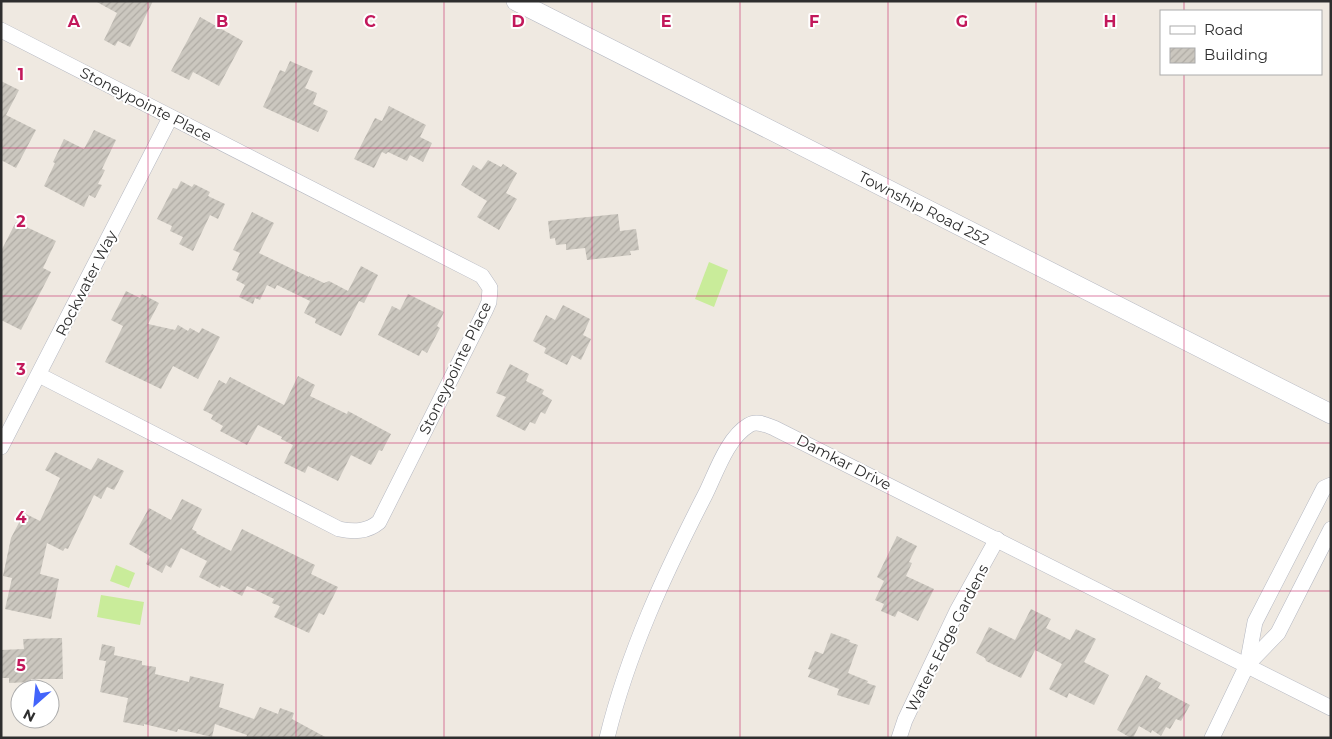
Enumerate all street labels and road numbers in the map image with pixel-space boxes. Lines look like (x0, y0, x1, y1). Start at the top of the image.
street label: Stoneypointe Place (77, 63, 215, 145)
street label: Township Road 252 (855, 167, 993, 249)
street label: Rockwater Way (51, 226, 121, 339)
street label: Stoneypointe Place (415, 299, 495, 437)
street label: Damkar Drive (793, 430, 895, 494)
street label: Waters Edge Gardens (902, 561, 992, 715)

